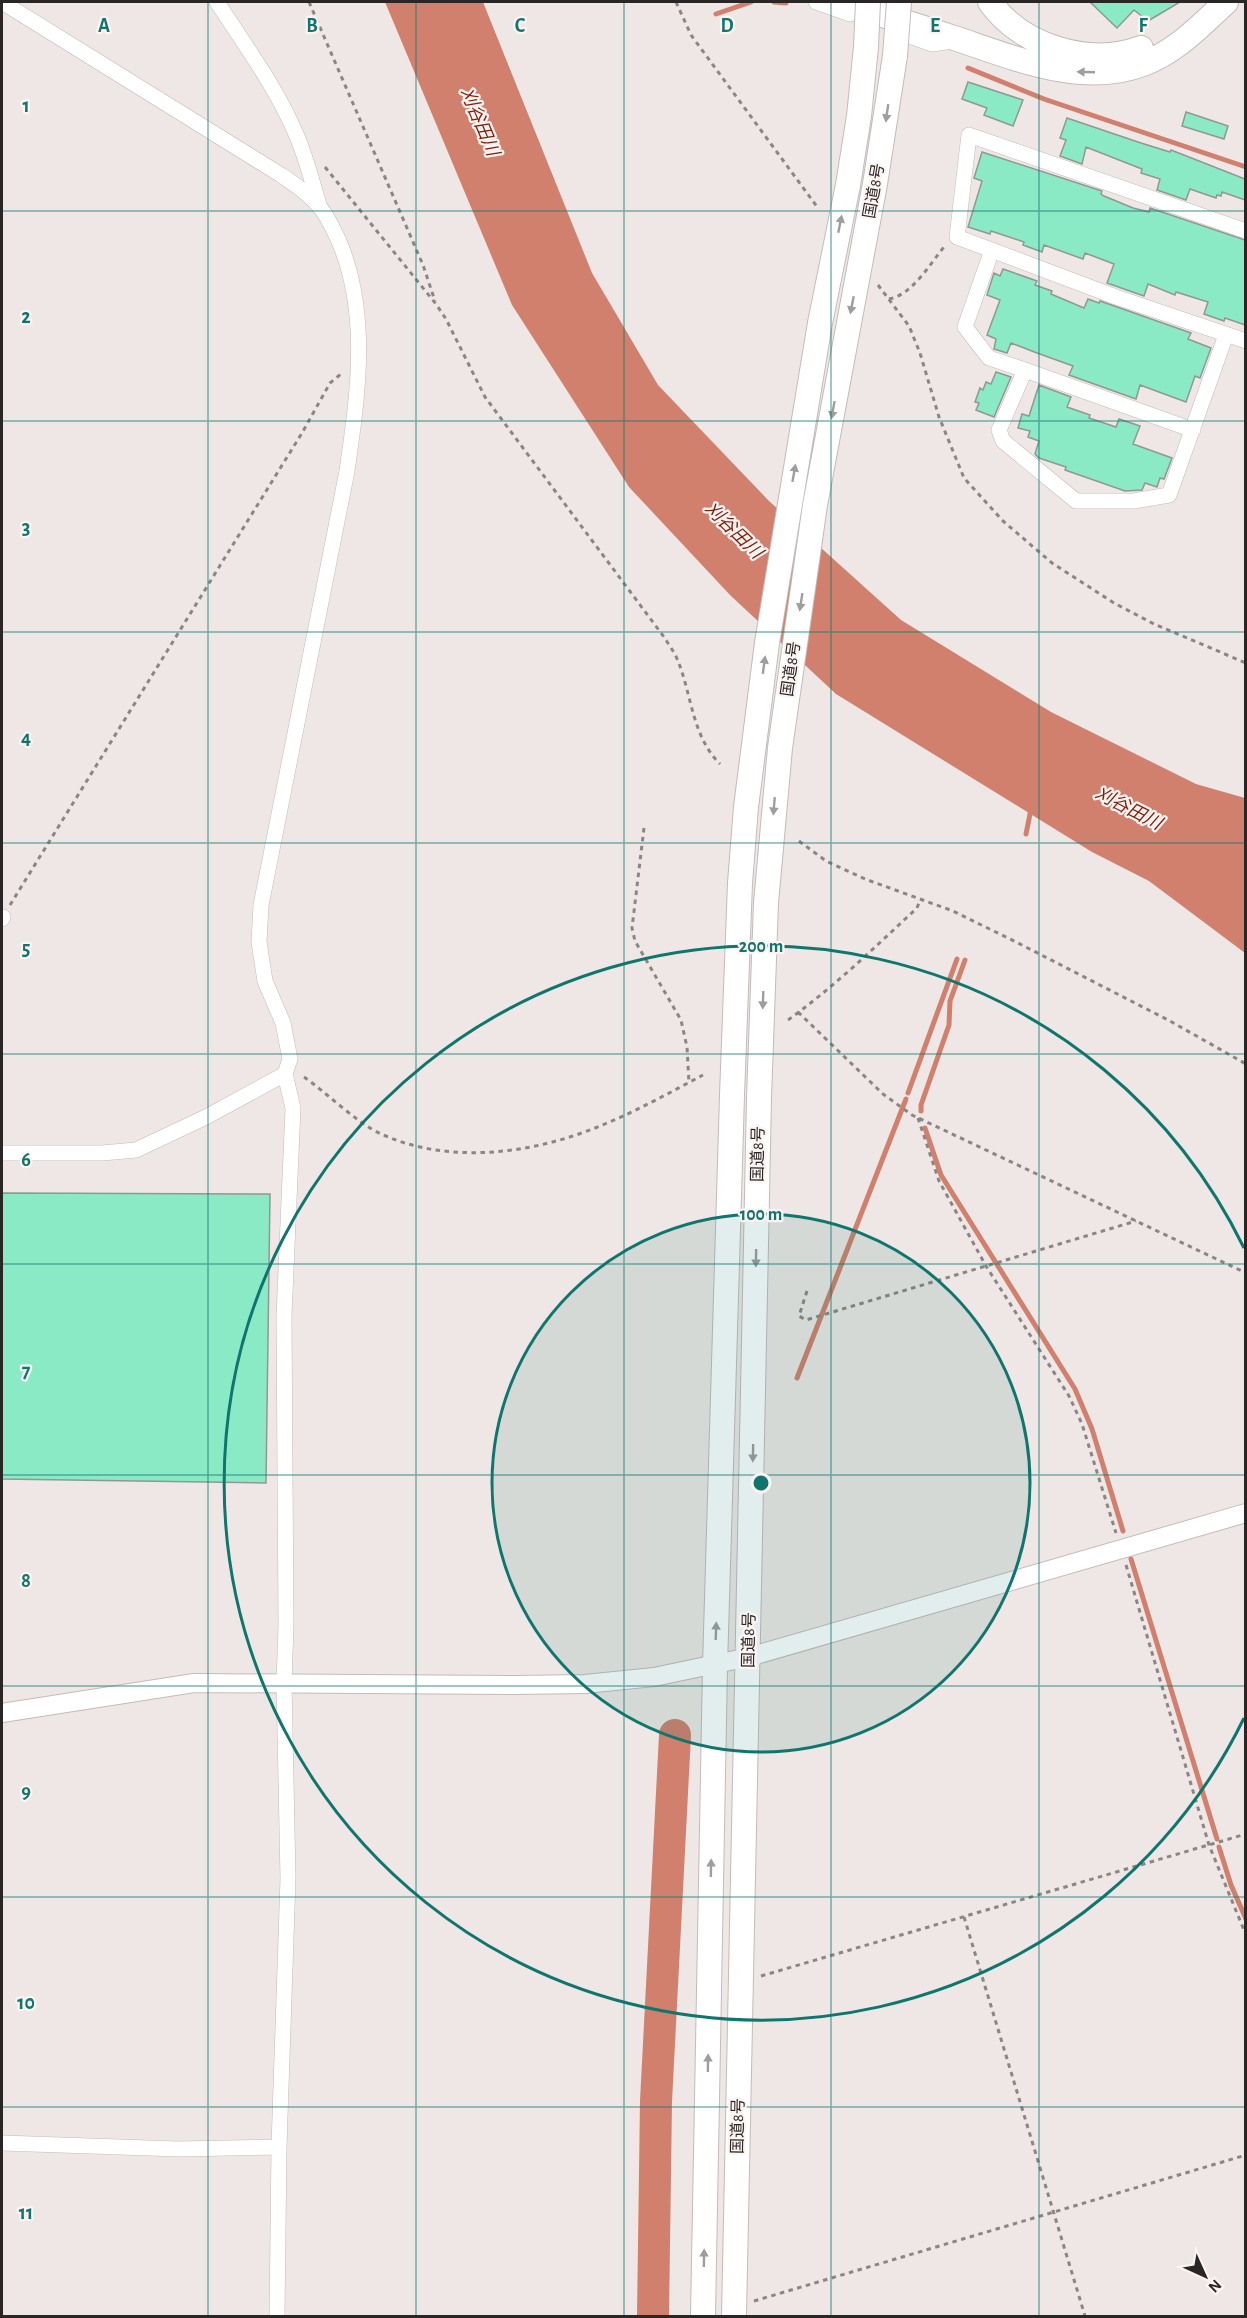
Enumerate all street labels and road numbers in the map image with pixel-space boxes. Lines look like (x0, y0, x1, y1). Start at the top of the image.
street label: 国道8号 (860, 162, 887, 220)
street label: 国道8号 (778, 640, 803, 698)
street label: 国道8号 (749, 1126, 766, 1182)
street label: 国道8号 (740, 1612, 757, 1668)
street label: 国道8号 (729, 2098, 746, 2154)

